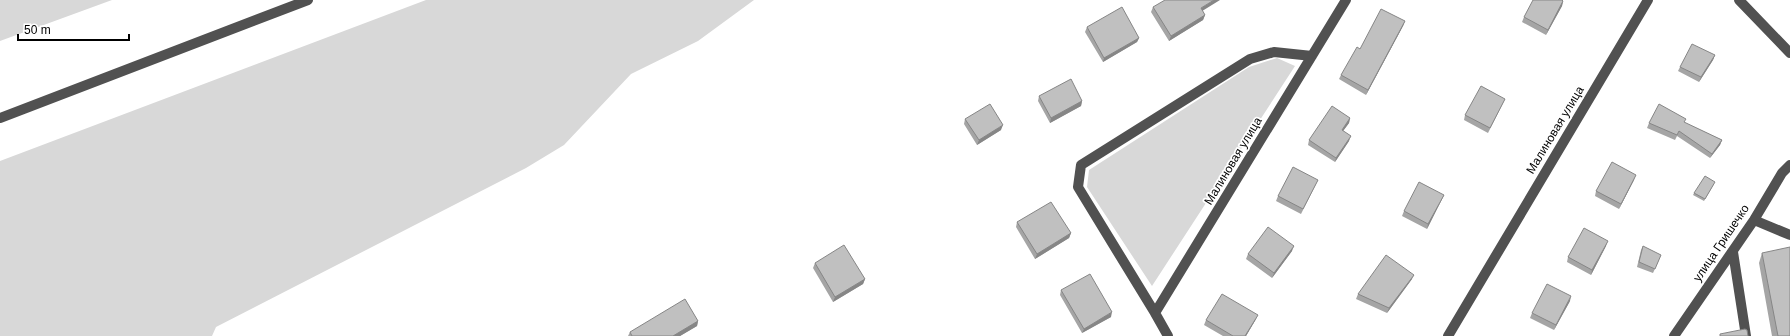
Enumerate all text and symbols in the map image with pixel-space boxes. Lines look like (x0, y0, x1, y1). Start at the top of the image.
scale bar (18, 16, 129, 42)
text: 50 m (24, 23, 51, 37)
street label: Малиновая улица (1523, 83, 1587, 176)
street label: Малиновая улица (1201, 114, 1265, 207)
street label: улица Гришечко (1690, 202, 1752, 284)

